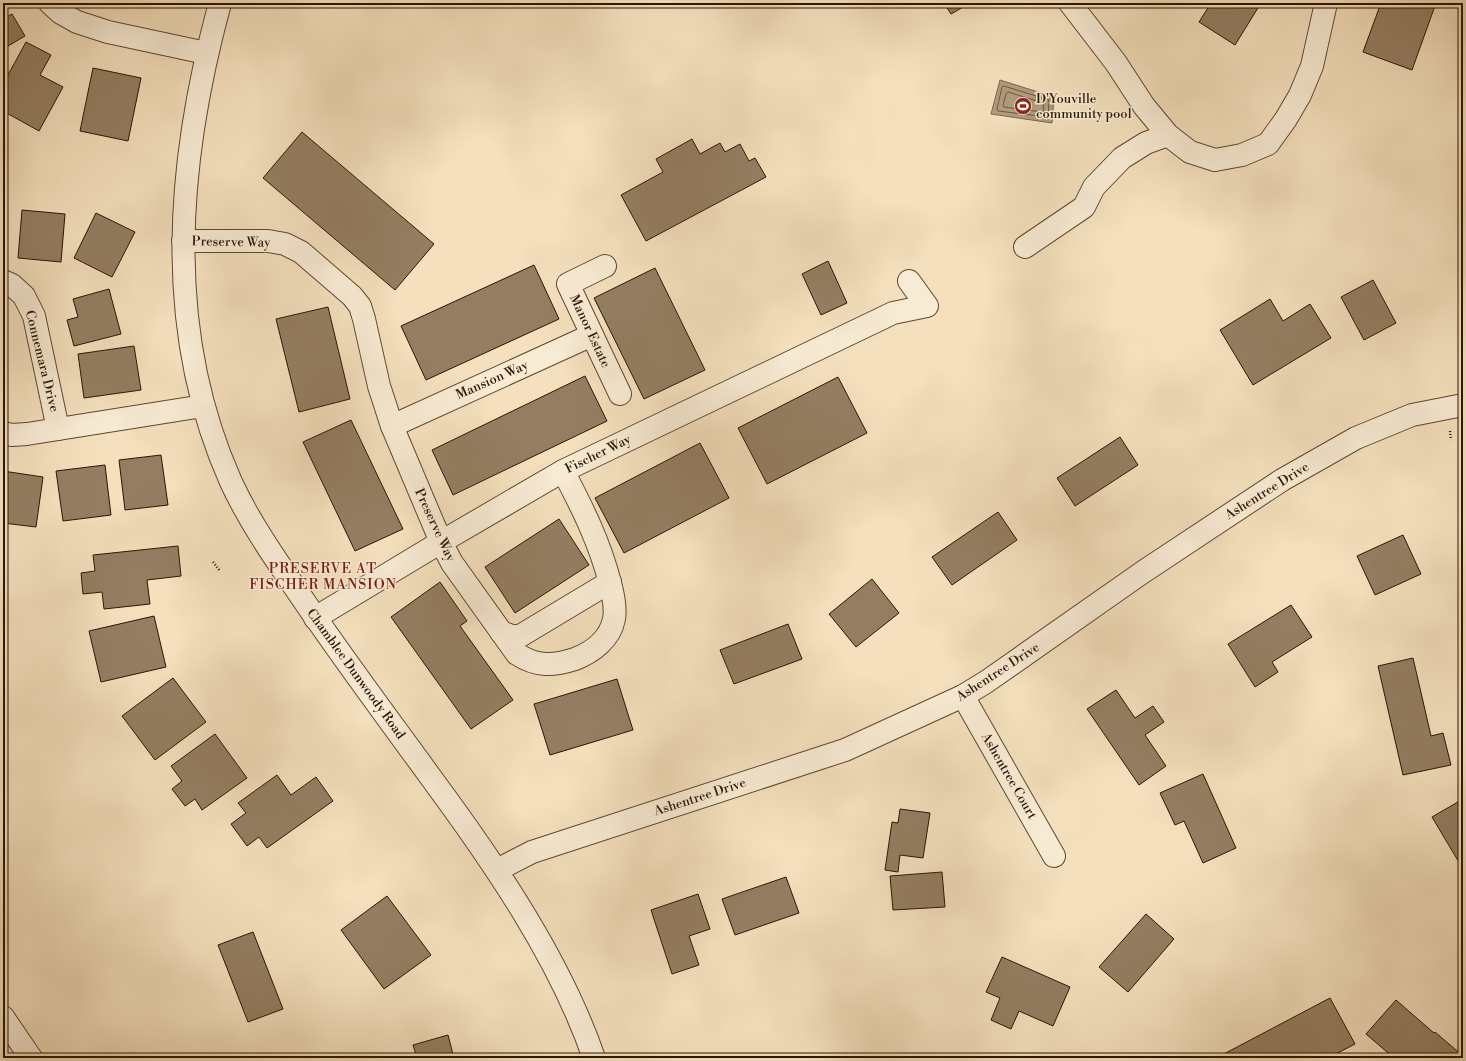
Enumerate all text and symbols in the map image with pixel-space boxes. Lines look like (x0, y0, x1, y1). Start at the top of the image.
place label: D'Youville community pool (1036, 91, 1132, 122)
sports icon: D'Youville community pool (1013, 96, 1033, 116)
street label: Preserve Way (192, 233, 271, 251)
street label: Manor Estate (566, 292, 614, 370)
street label: Connemara Drive (22, 309, 62, 414)
street label: Mansion Way (453, 357, 531, 403)
street label: Fischer Way (562, 431, 634, 477)
street label: Ashentree Drive (1221, 459, 1312, 524)
street label: Preserve Way (411, 486, 459, 565)
district label: PRESERVE AT FISCHER MANSION (249, 560, 397, 594)
street label: Chamblee Dunwoody Road (303, 606, 409, 743)
street label: Ashentree Drive (953, 639, 1043, 705)
street label: Ashentree Court (977, 729, 1040, 822)
street label: Ashentree Drive (651, 774, 748, 820)

